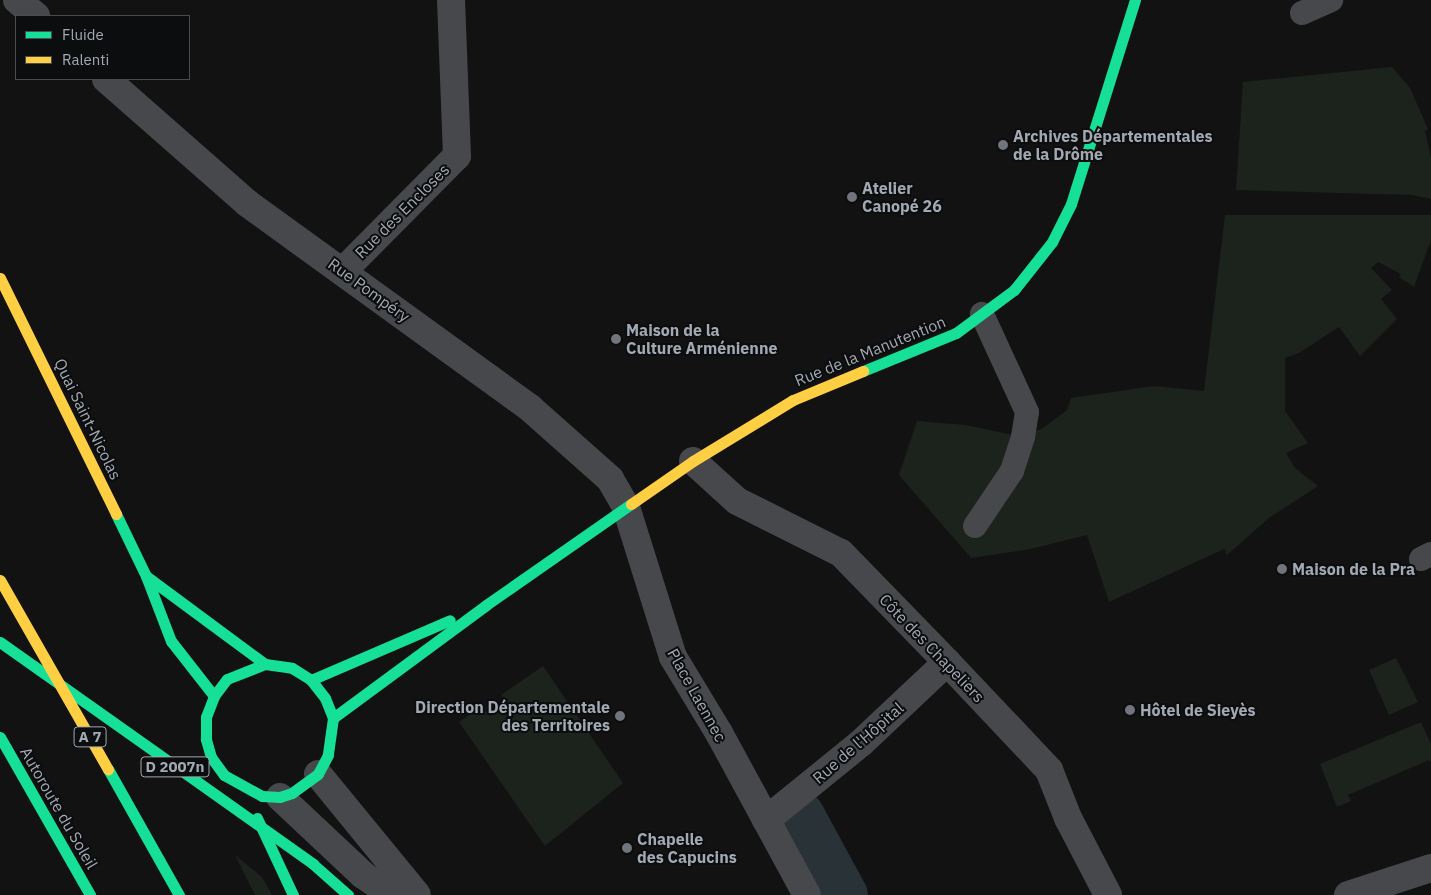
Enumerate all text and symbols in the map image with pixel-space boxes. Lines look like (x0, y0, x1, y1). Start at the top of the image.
legend (15, 15, 190, 80)
text: Fluide (62, 25, 104, 44)
text: Ralenti (62, 50, 109, 69)
place label: Archives Départementales de la Drôme (1013, 126, 1213, 164)
marker: Archives Départementales de la Drôme (997, 139, 1009, 151)
street label: Rue des Encloses (351, 160, 453, 262)
place label: Atelier Canopé 26 (862, 178, 942, 216)
marker: Atelier Canopé 26 (846, 191, 858, 203)
street label: Rue Pompéry (324, 254, 414, 326)
street label: Rue de la Manutention (792, 312, 948, 390)
place label: Maison de la Culture Arménienne (626, 320, 777, 358)
marker: Maison de la Culture Arménienne (610, 333, 622, 345)
street label: Quai Saint-Nicolas (50, 355, 126, 483)
place label: Maison de la Pra (1292, 559, 1415, 579)
marker: Maison de la Pra (1276, 563, 1288, 575)
street label: Côte des Chapeliers (875, 590, 989, 706)
street label: Place Laennec (664, 645, 730, 745)
place label: Direction Départementale des Territoires (415, 697, 610, 735)
street label: Rue de l'Hôpital (809, 698, 907, 788)
place label: Hôtel de Sieyès (1140, 700, 1256, 720)
marker: Hôtel de Sieyès (1124, 704, 1136, 716)
marker: Direction Départementale des Territoires (614, 710, 626, 722)
road number: A 7 (72, 724, 108, 750)
street label: Autoroute du Soleil (16, 744, 102, 872)
road number: D 2007n (140, 754, 210, 780)
place label: Chapelle des Capucins (637, 829, 737, 867)
marker: Chapelle des Capucins (621, 842, 633, 854)

